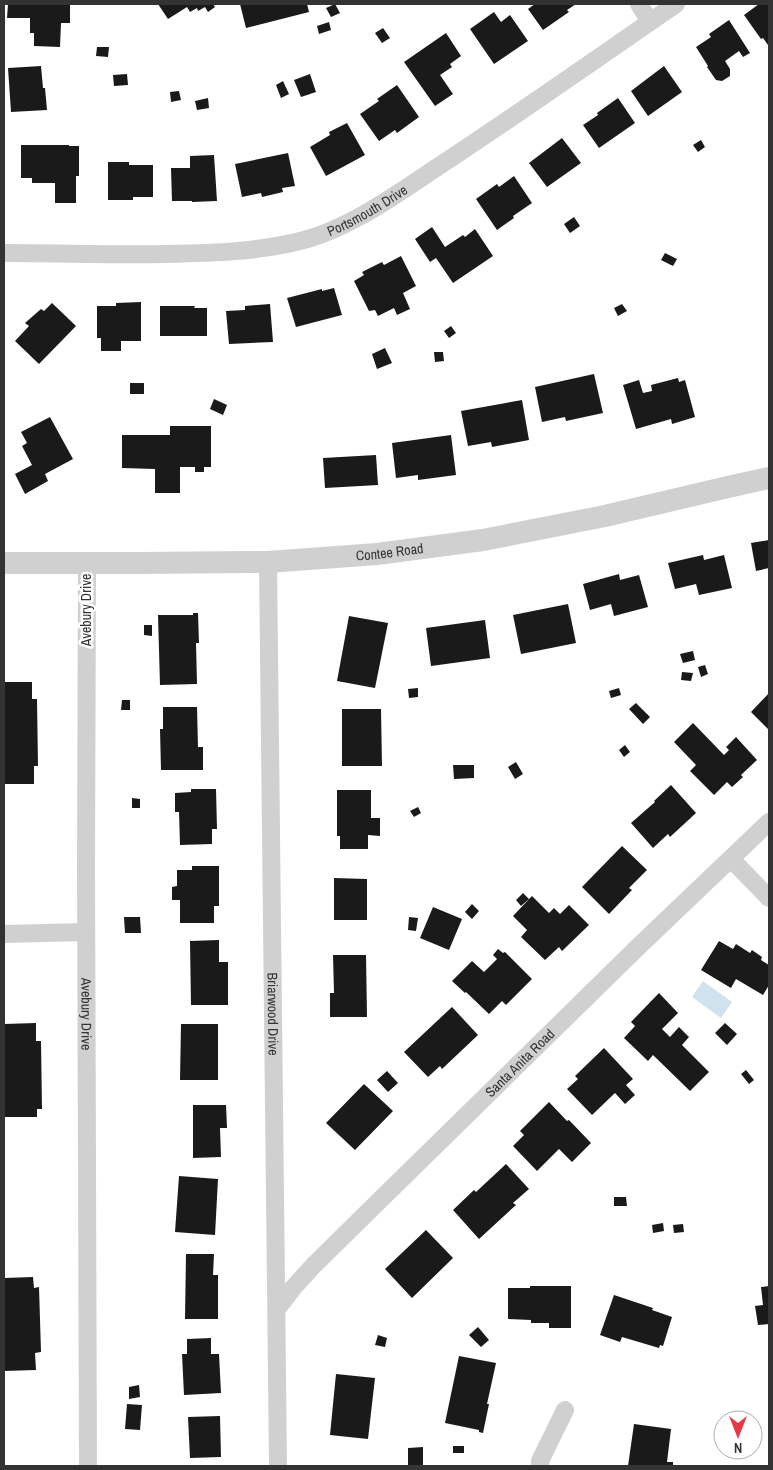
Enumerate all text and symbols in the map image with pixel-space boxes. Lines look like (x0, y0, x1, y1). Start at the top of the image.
street label: Portsmouth Drive (324, 181, 411, 240)
street label: Contee Road (355, 539, 424, 565)
street label: Avebury Drive (77, 574, 95, 647)
street label: Briarwood Drive (264, 972, 282, 1056)
street label: Avebury Drive (77, 977, 96, 1050)
street label: Santa Anita Road (481, 1025, 558, 1101)
north arrow (713, 1410, 763, 1460)
text: N (734, 1439, 742, 1457)

